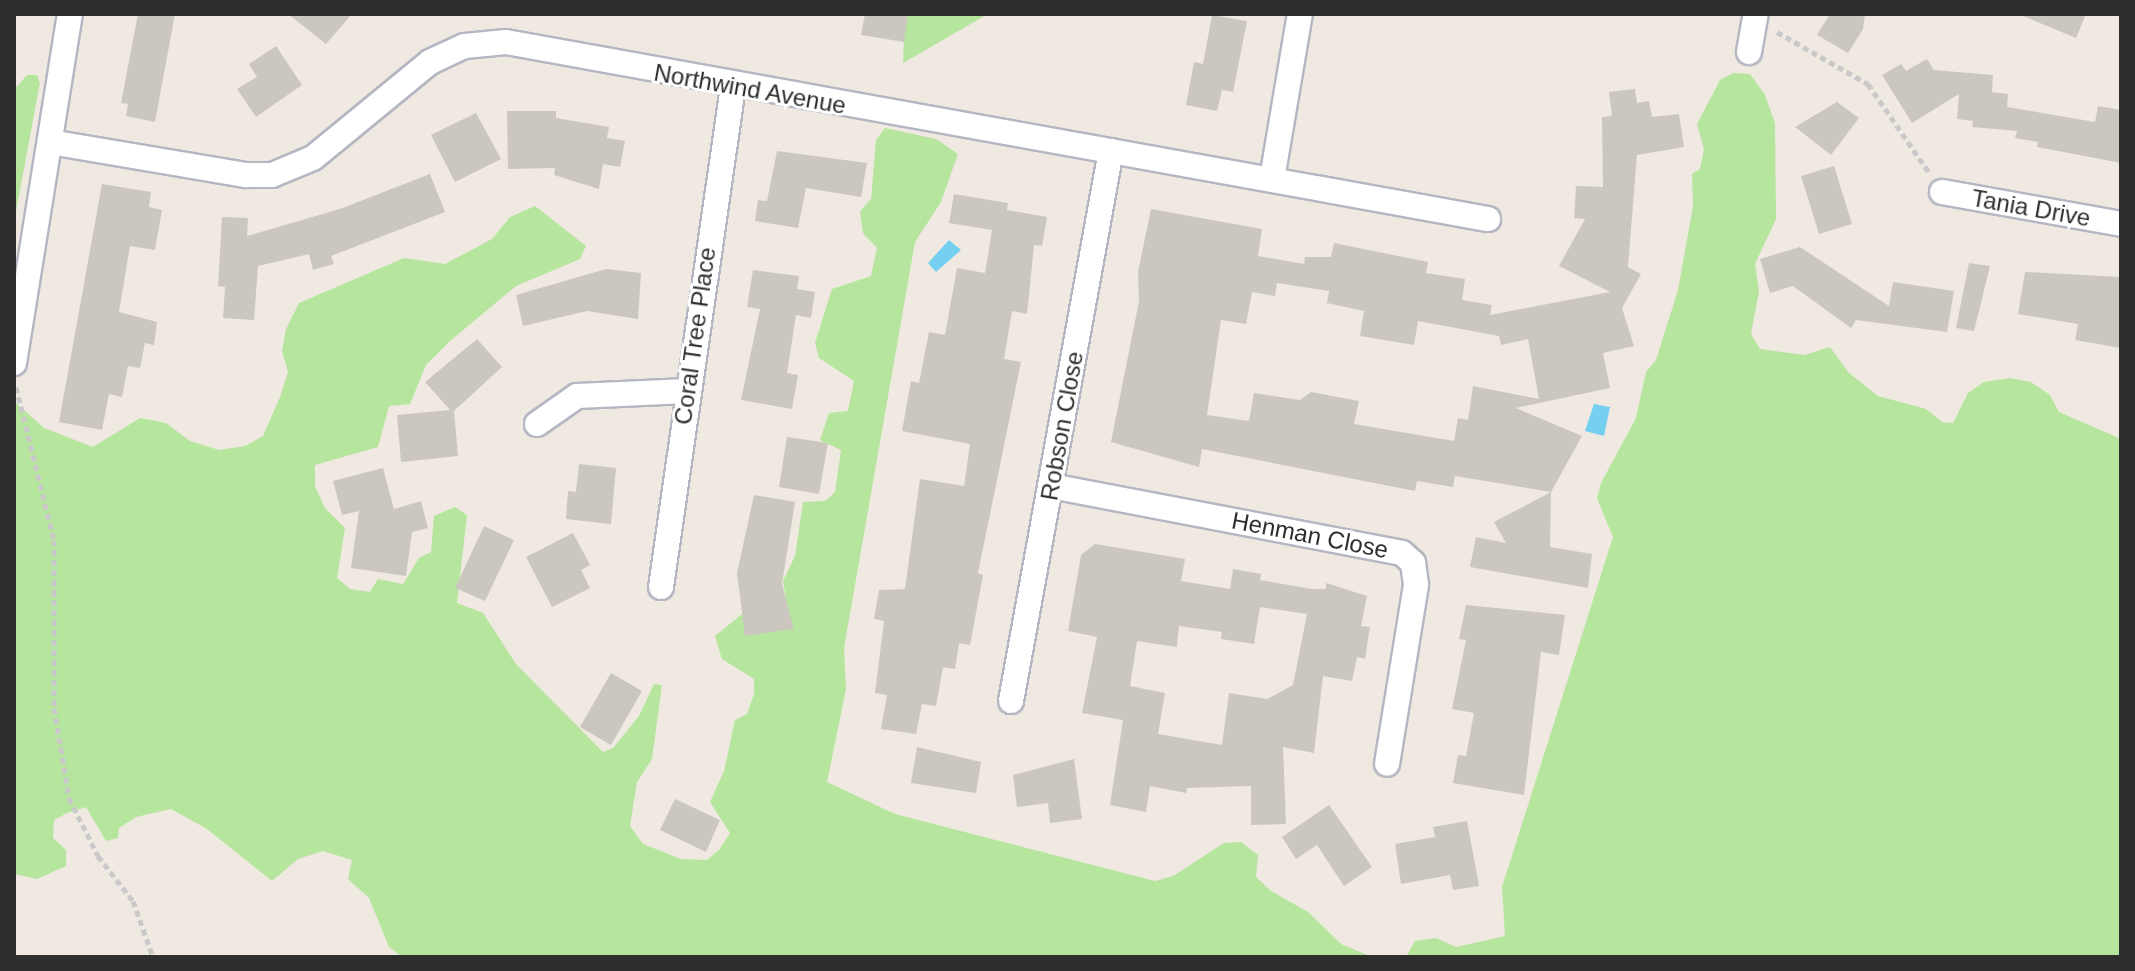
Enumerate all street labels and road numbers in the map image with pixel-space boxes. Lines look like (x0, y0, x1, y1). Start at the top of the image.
street label: Northwind Avenue (651, 58, 849, 120)
street label: Tania Drive (1969, 183, 2093, 233)
street label: Coral Tree Place (668, 245, 722, 427)
street label: Robson Close (1035, 349, 1089, 503)
street label: Henman Close (1229, 506, 1391, 564)

